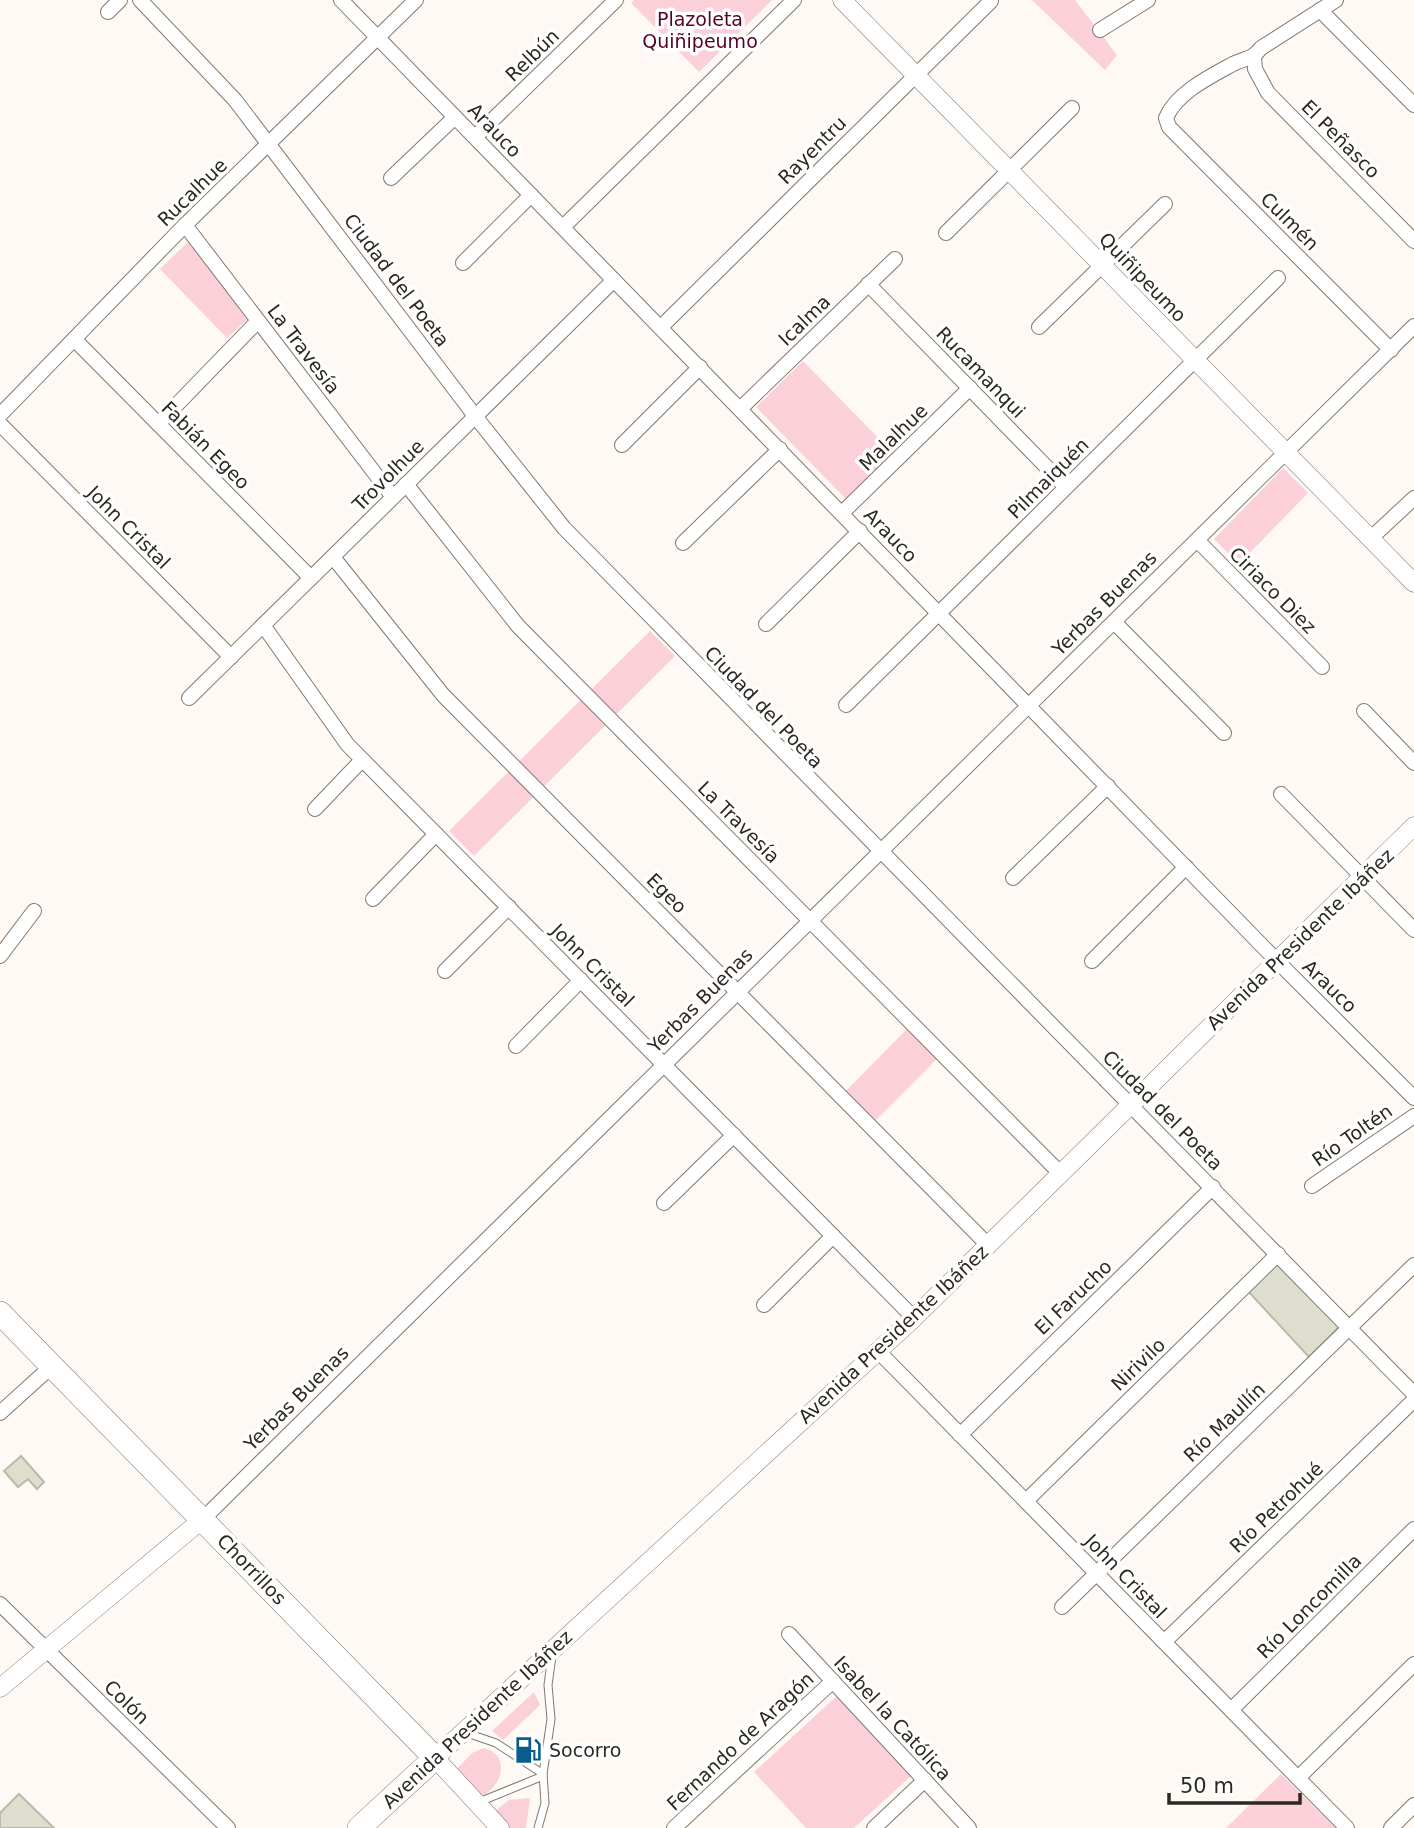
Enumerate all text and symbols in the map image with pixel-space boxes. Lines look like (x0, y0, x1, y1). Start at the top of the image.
park label: Plazoleta Quiñipeumo (642, 8, 758, 52)
street label: Relbún (501, 24, 563, 86)
street label: El Peñasco (1297, 95, 1385, 183)
street label: Arauco (464, 98, 526, 162)
street label: Rayentru (774, 112, 850, 188)
street label: Rucalhue (153, 154, 231, 230)
street label: Culmén (1256, 187, 1324, 255)
street label: Ciudad del Poeta (340, 209, 454, 351)
street label: Quiñipeumo (1095, 228, 1191, 326)
street label: Icalma (774, 290, 834, 350)
street label: La Travesía (263, 300, 345, 398)
street label: Rucamanqui (932, 322, 1030, 422)
street label: Fabián Egeo (157, 396, 255, 494)
street label: Malalhue (854, 399, 932, 475)
street label: Pilmaiquén (1003, 433, 1093, 523)
street label: Trovolhue (347, 435, 428, 516)
street label: John Cristal (82, 480, 175, 573)
street label: Arauco (860, 503, 922, 567)
street label: Ciriaco Diez (1225, 542, 1321, 638)
street label: Yerbas Buenas (1047, 546, 1161, 660)
street label: Ciudad del Poeta (700, 642, 828, 772)
street label: La Travesía (694, 777, 784, 867)
street label: Avenida Presidente Ibáñez (1202, 844, 1398, 1034)
street label: Egeo (642, 868, 692, 918)
street label: John Cristal (546, 918, 639, 1011)
street label: Yerbas Buenas (643, 943, 757, 1057)
street label: Arauco (1298, 955, 1362, 1017)
street label: Ciudad del Poeta (1098, 1045, 1228, 1175)
street label: Río Toltén (1308, 1099, 1396, 1171)
street label: Avenida Presidente Ibáñez (794, 1240, 992, 1428)
street label: El Farucho (1030, 1255, 1116, 1339)
street label: Nirivilo (1107, 1333, 1169, 1395)
street label: Yerbas Buenas (239, 1341, 353, 1455)
street label: Río Maullín (1179, 1378, 1269, 1466)
street label: Río Petrohué (1225, 1457, 1327, 1557)
street label: Chorrillos (213, 1529, 291, 1609)
street label: John Cristal (1080, 1529, 1171, 1622)
street label: Río Loncomilla (1252, 1549, 1366, 1663)
street label: Avenida Presidente Ibáñez (378, 1625, 576, 1813)
street label: Isabel la Católica (830, 1651, 956, 1785)
street label: Fernando de Aragón (662, 1667, 818, 1815)
street label: Colón (100, 1675, 154, 1729)
fuel station icon: Socorro (513, 1735, 543, 1765)
place label: Socorro (549, 1739, 621, 1761)
scale bar (1169, 1762, 1300, 1806)
text: 50 m (1180, 1774, 1234, 1798)

